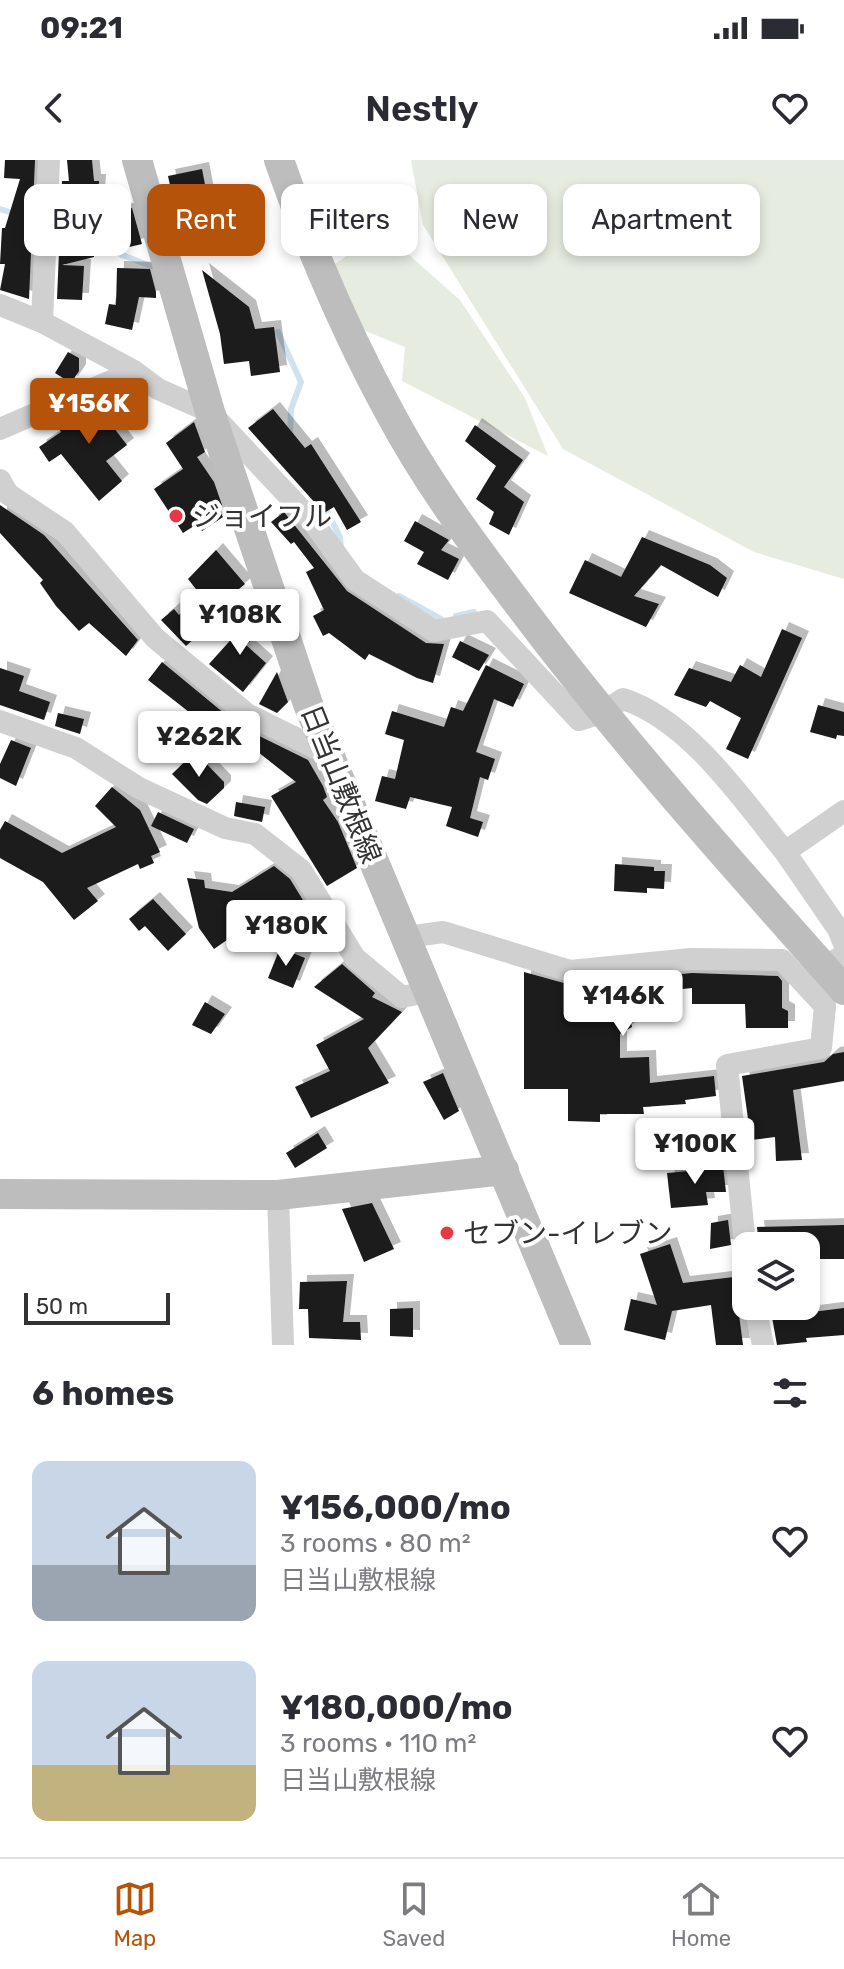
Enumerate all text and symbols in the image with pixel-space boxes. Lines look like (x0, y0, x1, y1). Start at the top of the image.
text: 09:21 (40, 10, 123, 46)
icon: back (32, 86, 76, 130)
icon: heart (768, 86, 812, 130)
text: Nestly (365, 87, 479, 130)
chip: Buy (24, 184, 131, 256)
chip: Rent (147, 184, 265, 256)
chip: Filters (281, 184, 418, 256)
chip: New (434, 184, 547, 256)
chip: Apartment (563, 184, 760, 256)
pin: ¥156K (33, 378, 145, 446)
text: ¥156K (48, 388, 130, 419)
place label: ジョイフル (192, 500, 332, 533)
marker: ジョイフル (167, 507, 185, 525)
pin: ¥108K (184, 589, 296, 657)
text: ¥108K (198, 599, 282, 630)
street label: 日当山敷根線 (294, 700, 388, 868)
pin: ¥262K (143, 711, 255, 779)
text: ¥262K (156, 721, 242, 752)
pin: ¥180K (230, 900, 342, 968)
text: ¥180K (244, 910, 328, 941)
pin: ¥146K (567, 970, 679, 1038)
text: ¥146K (582, 980, 664, 1011)
pin: ¥100K (639, 1118, 751, 1186)
text: ¥100K (653, 1128, 737, 1159)
place label: セブン-イレブン (463, 1217, 673, 1250)
marker: セブン-イレブン (438, 1224, 456, 1242)
map controls (732, 1232, 820, 1320)
button: layers (732, 1232, 820, 1320)
scale bar (24, 1289, 170, 1325)
text: 50 m (36, 1293, 88, 1320)
icon: filters (768, 1371, 812, 1415)
text: 6 homes (32, 1373, 174, 1414)
text: ¥156,000/mo (280, 1487, 511, 1528)
icon: home (96, 1493, 192, 1589)
icon: heart (768, 1519, 812, 1563)
text: 3 rooms · 80 m² (280, 1528, 471, 1559)
text: 日当山敷根線 (280, 1565, 436, 1596)
text: ¥180,000/mo (280, 1687, 513, 1728)
icon: home (96, 1693, 192, 1789)
icon: heart (768, 1719, 812, 1763)
text: 3 rooms · 110 m² (280, 1728, 476, 1759)
text: 日当山敷根線 (280, 1765, 436, 1796)
tab: Map (113, 1877, 157, 1952)
tab: Saved (382, 1877, 445, 1952)
tab: Home (671, 1877, 731, 1952)

